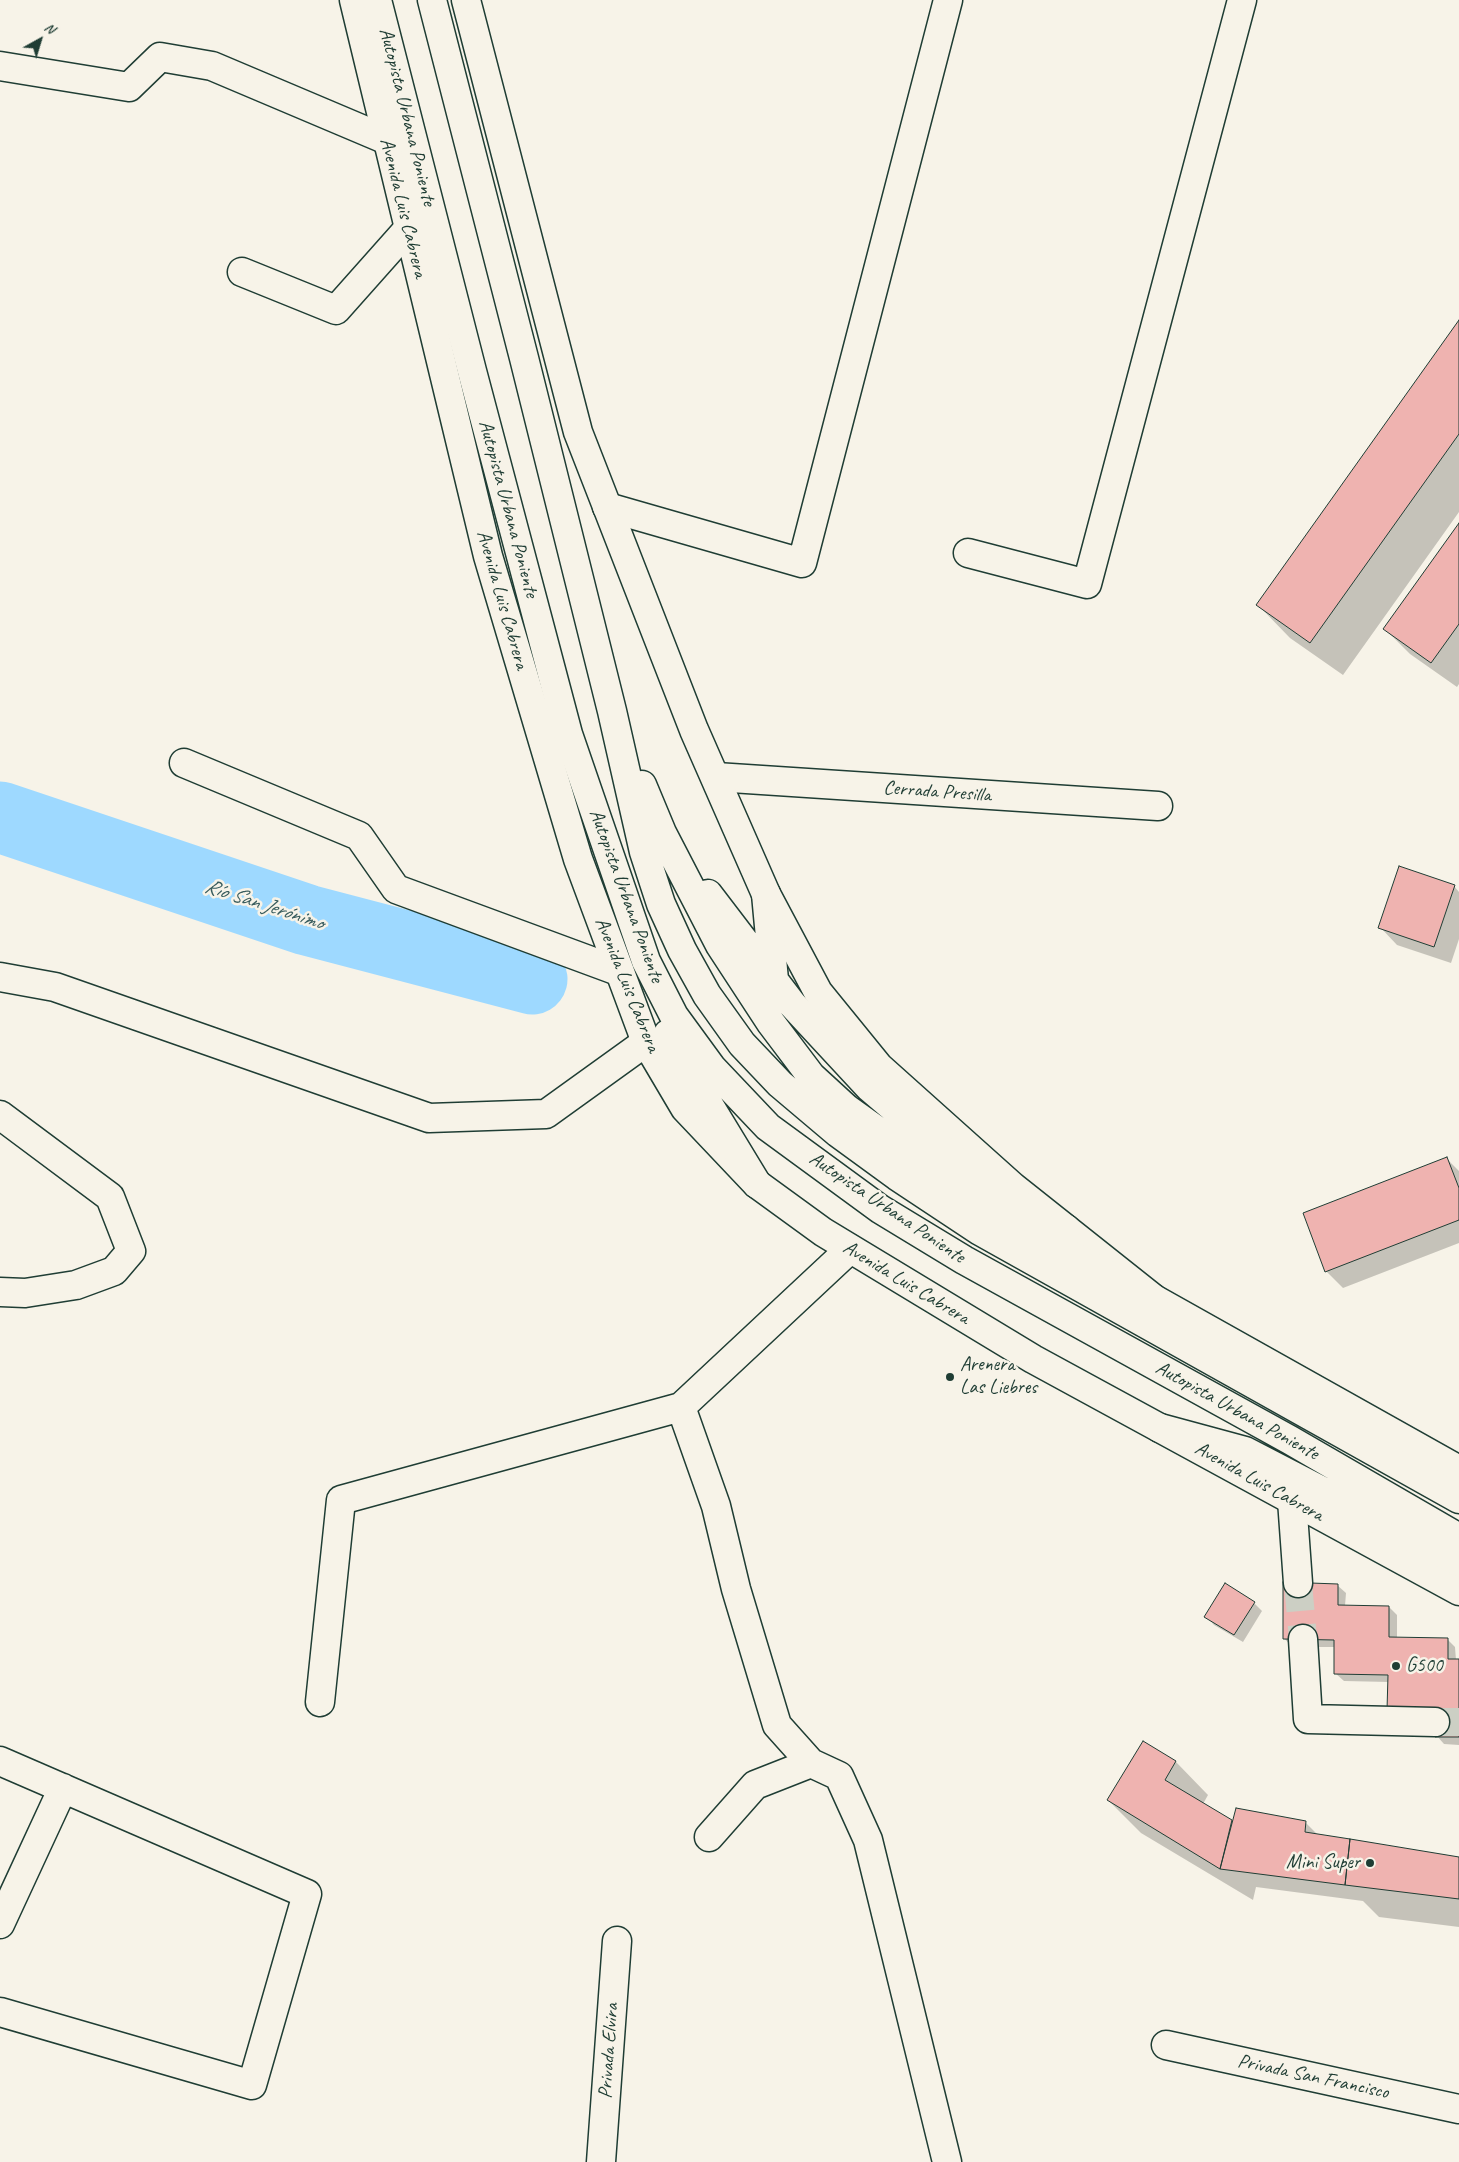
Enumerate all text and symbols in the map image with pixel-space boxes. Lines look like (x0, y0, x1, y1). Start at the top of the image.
north arrow (15, 15, 65, 65)
text: N (41, 19, 58, 37)
street label: Autopista Urbana Poniente (373, 25, 441, 209)
street label: Avenida Luis Cabrera (374, 136, 432, 280)
street label: Autopista Urbana Poniente (473, 418, 543, 600)
street label: Avenida Luis Cabrera (471, 528, 533, 672)
street label: Cerrada Presilla (882, 776, 992, 808)
street label: Autopista Urbana Poniente (583, 806, 669, 986)
water label: Río San Jerónimo (202, 874, 326, 936)
street label: Avenida Luis Cabrera (589, 914, 665, 1056)
street label: Autopista Urbana Poniente (805, 1147, 969, 1269)
street label: Avenida Luis Cabrera (838, 1236, 974, 1330)
place label: Arenera Las Liebres (960, 1353, 1037, 1400)
street label: Autopista Urbana Poniente (1151, 1356, 1323, 1466)
marker: Arenera Las Liebres (944, 1371, 956, 1383)
street label: Avenida Luis Cabrera (1191, 1437, 1327, 1527)
place label: G500 (1406, 1654, 1443, 1678)
marker: G500 (1390, 1660, 1402, 1672)
place label: Mini Super (1286, 1851, 1360, 1875)
marker: Mini Super (1364, 1857, 1376, 1869)
street label: Privada Elvira (594, 2003, 624, 2099)
street label: Privada San Francisco (1235, 2049, 1391, 2105)

